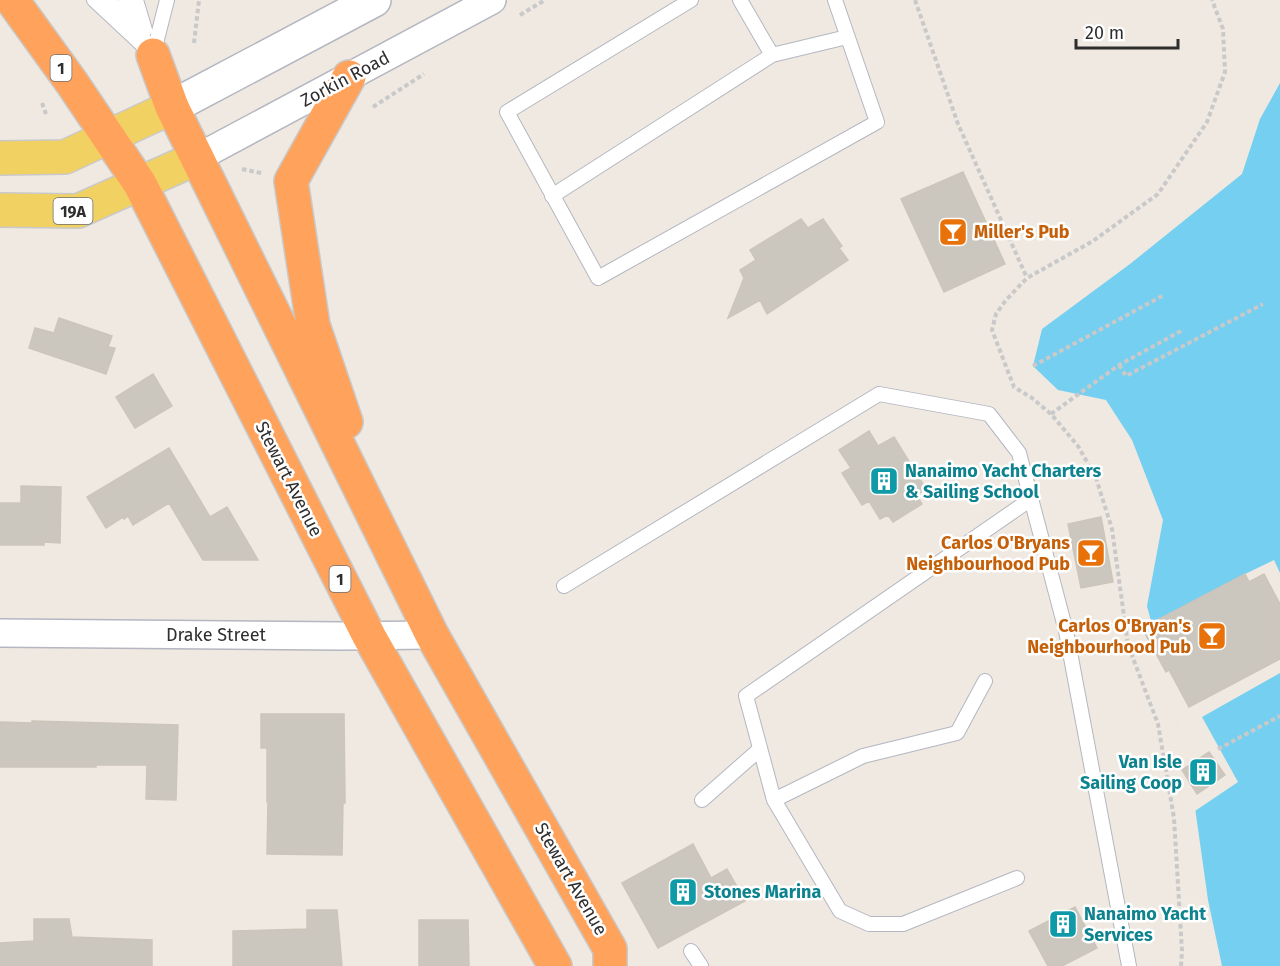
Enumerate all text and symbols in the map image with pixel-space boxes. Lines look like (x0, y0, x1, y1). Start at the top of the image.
scale bar (1076, 12, 1178, 50)
text: 20 m (1085, 22, 1124, 44)
street label: Zorkin Road (297, 46, 393, 112)
road number: 1 (50, 55, 72, 81)
road number: 19A (54, 198, 92, 224)
bar icon: Miller's Pub (937, 216, 969, 248)
place label: Miller's Pub (974, 221, 1070, 243)
street label: Stewart Avenue (251, 418, 327, 540)
place label: Nanaimo Yacht Charters & Sailing School (905, 460, 1102, 503)
building icon: Nanaimo Yacht Charters & Sailing School (868, 465, 900, 497)
place label: Carlos O'Bryans Neighbourhood Pub (906, 532, 1070, 575)
bar icon: Carlos O'Bryans Neighbourhood Pub (1075, 537, 1107, 569)
road number: 1 (330, 566, 350, 592)
place label: Carlos O'Bryan's Neighbourhood Pub (1027, 615, 1191, 658)
bar icon: Carlos O'Bryan's Neighbourhood Pub (1196, 620, 1228, 652)
street label: Drake Street (166, 624, 267, 646)
place label: Van Isle Sailing Coop (1080, 751, 1182, 794)
building icon: Van Isle Sailing Coop (1187, 756, 1219, 788)
street label: Stewart Avenue (530, 819, 612, 939)
building icon: Stones Marina (667, 876, 699, 908)
place label: Stones Marina (704, 881, 821, 903)
place label: Nanaimo Yacht Services (1084, 903, 1207, 946)
building icon: Nanaimo Yacht Services (1047, 908, 1079, 940)

